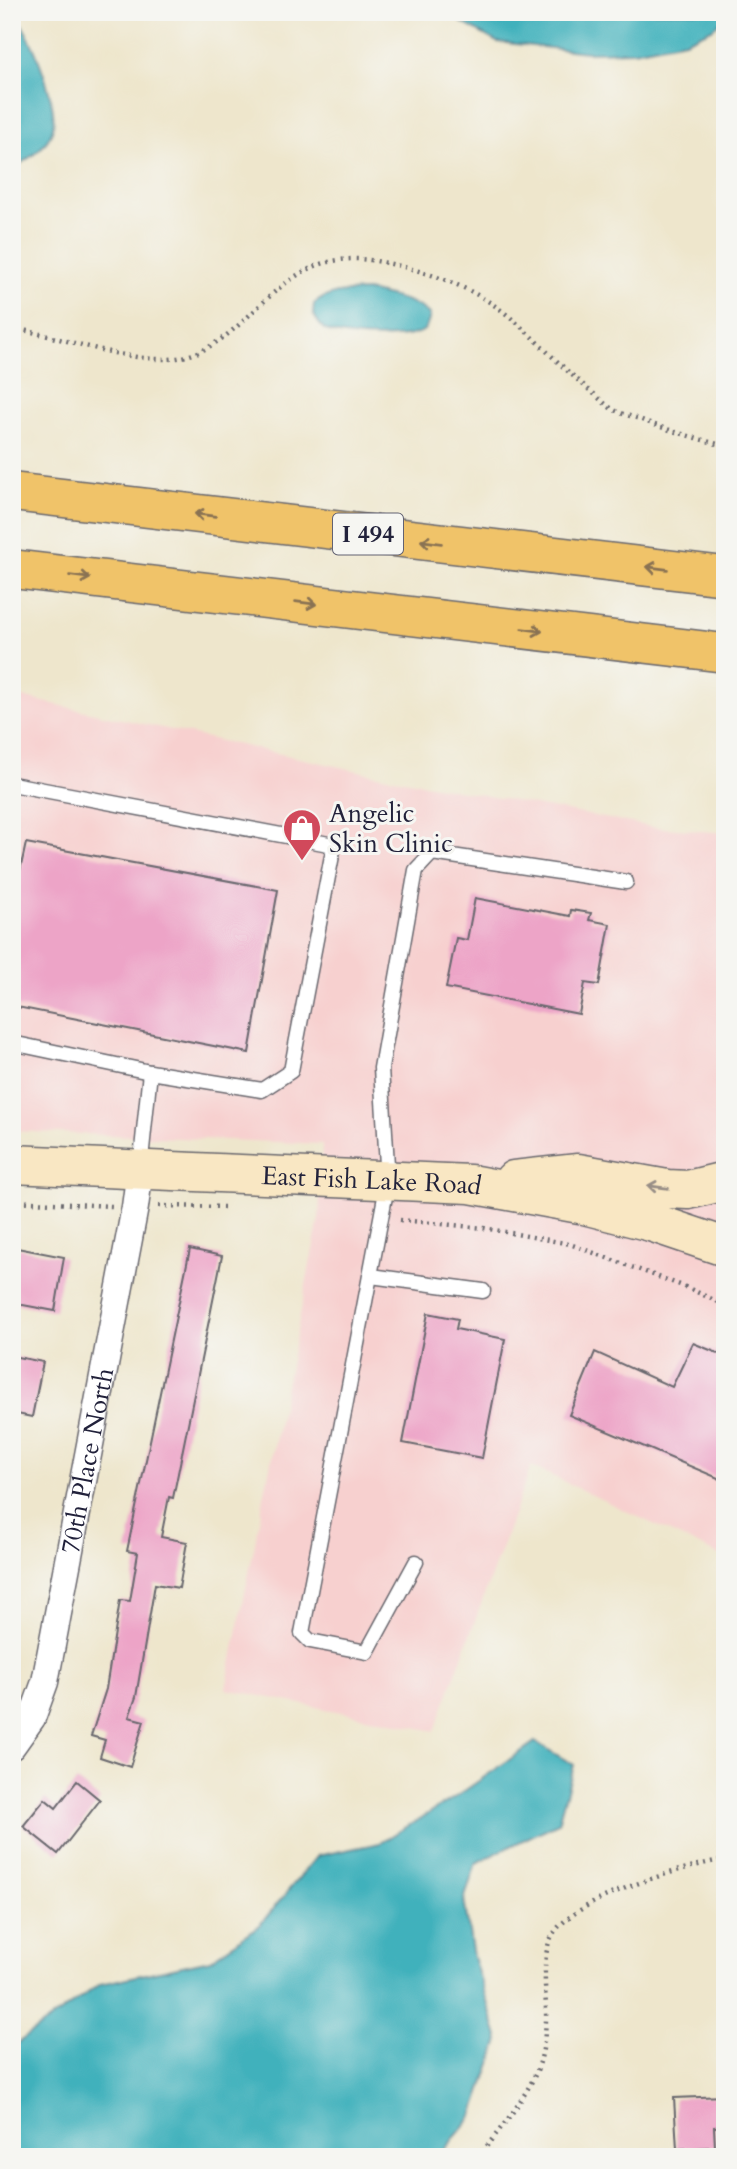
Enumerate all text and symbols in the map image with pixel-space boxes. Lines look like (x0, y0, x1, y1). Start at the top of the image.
one-way arrow (194, 508, 217, 521)
road number: I 494 (333, 514, 403, 554)
one-way arrow (420, 535, 443, 548)
one-way arrow (646, 562, 669, 575)
one-way arrow (68, 570, 91, 583)
one-way arrow (294, 597, 317, 610)
one-way arrow (520, 624, 543, 637)
place label: Angelic Skin Clinic (329, 796, 453, 861)
shop icon: Angelic Skin Clinic (281, 807, 323, 862)
street label: East Fish Lake Road (261, 1157, 485, 1203)
one-way arrow (647, 1180, 670, 1193)
street label: 70th Place North (52, 1365, 122, 1556)

